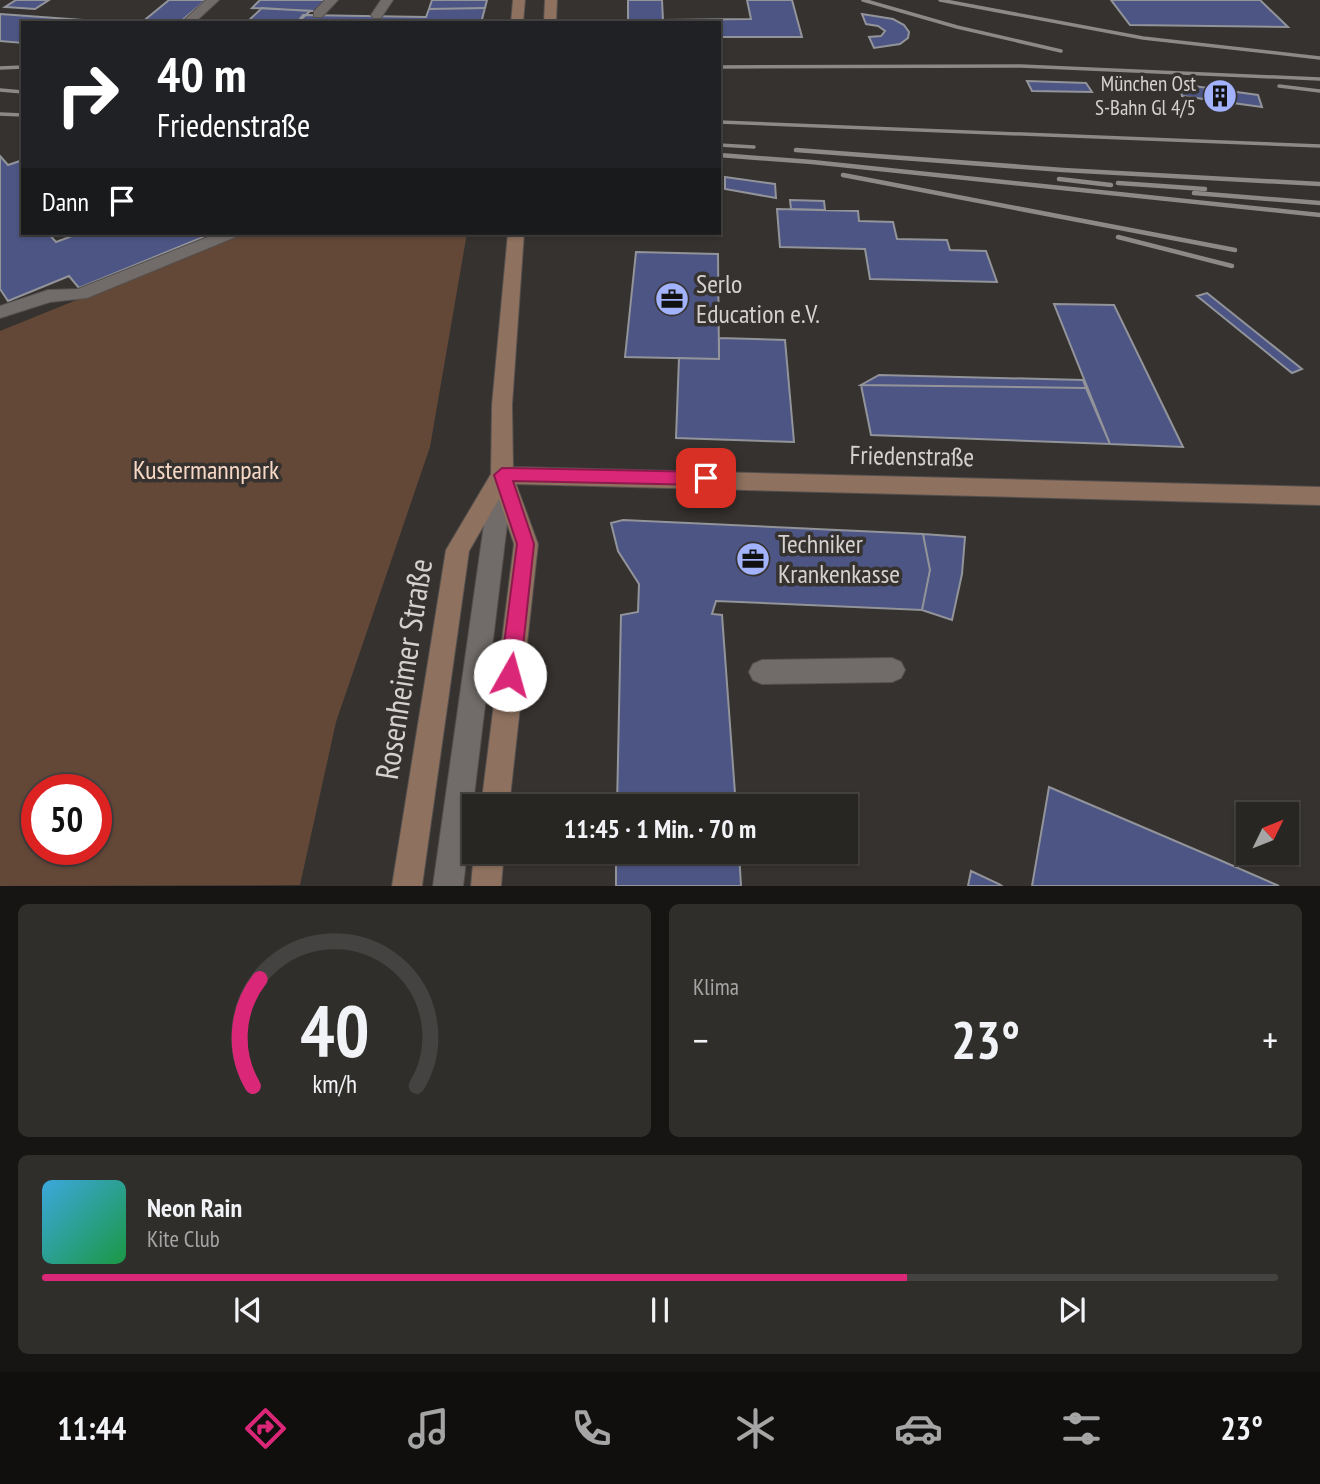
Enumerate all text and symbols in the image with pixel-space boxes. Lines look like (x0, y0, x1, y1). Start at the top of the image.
text: 40 m (157, 42, 246, 106)
icon: right (42, 49, 133, 140)
place label: München Ost S-Bahn Gl 4/5 (1095, 70, 1196, 121)
building icon: München Ost S-Bahn Gl 4/5 (1201, 77, 1239, 115)
text: Friedenstraße (157, 104, 310, 146)
icon: arrive (103, 182, 141, 220)
text: Dann (42, 185, 89, 218)
place label: Serlo Education e.V. (696, 267, 820, 330)
office icon: Serlo Education e.V. (653, 280, 691, 318)
street label: Friedenstraße (849, 438, 975, 473)
pin (676, 448, 736, 508)
park label: Kustermannpark (133, 453, 279, 486)
icon: arrive (687, 459, 725, 497)
place label: Techniker Krankenkasse (778, 527, 900, 590)
office icon: Techniker Krankenkasse (734, 540, 772, 578)
street label: Rosenheimer Straße (365, 556, 441, 782)
position arrow (473, 638, 547, 712)
speed limit sign: 50 (21, 774, 112, 865)
north arrow (1236, 802, 1298, 864)
map controls (1236, 802, 1299, 865)
text: 11:45 · 1 Min. · 70 m (564, 812, 756, 845)
text: Klima (693, 972, 739, 1001)
text: 40 (300, 983, 369, 1077)
text: 23° (951, 1006, 1020, 1073)
text: − (693, 1015, 709, 1064)
text: + (1262, 1015, 1278, 1064)
text: km/h (312, 1068, 357, 1100)
text: Neon Rain (147, 1191, 242, 1224)
text: Kite Club (147, 1224, 220, 1253)
icon: previous (229, 1291, 267, 1329)
icon: pause (641, 1291, 679, 1329)
icon: next (1053, 1291, 1091, 1329)
icon: directions (241, 1404, 290, 1453)
icon: music (404, 1404, 453, 1453)
icon: phone (567, 1404, 616, 1453)
icon: climate (731, 1404, 780, 1453)
icon: car (894, 1404, 943, 1453)
icon: filters (1057, 1404, 1106, 1453)
text: 11:44 (57, 1407, 126, 1449)
text: 23° (1221, 1407, 1263, 1449)

